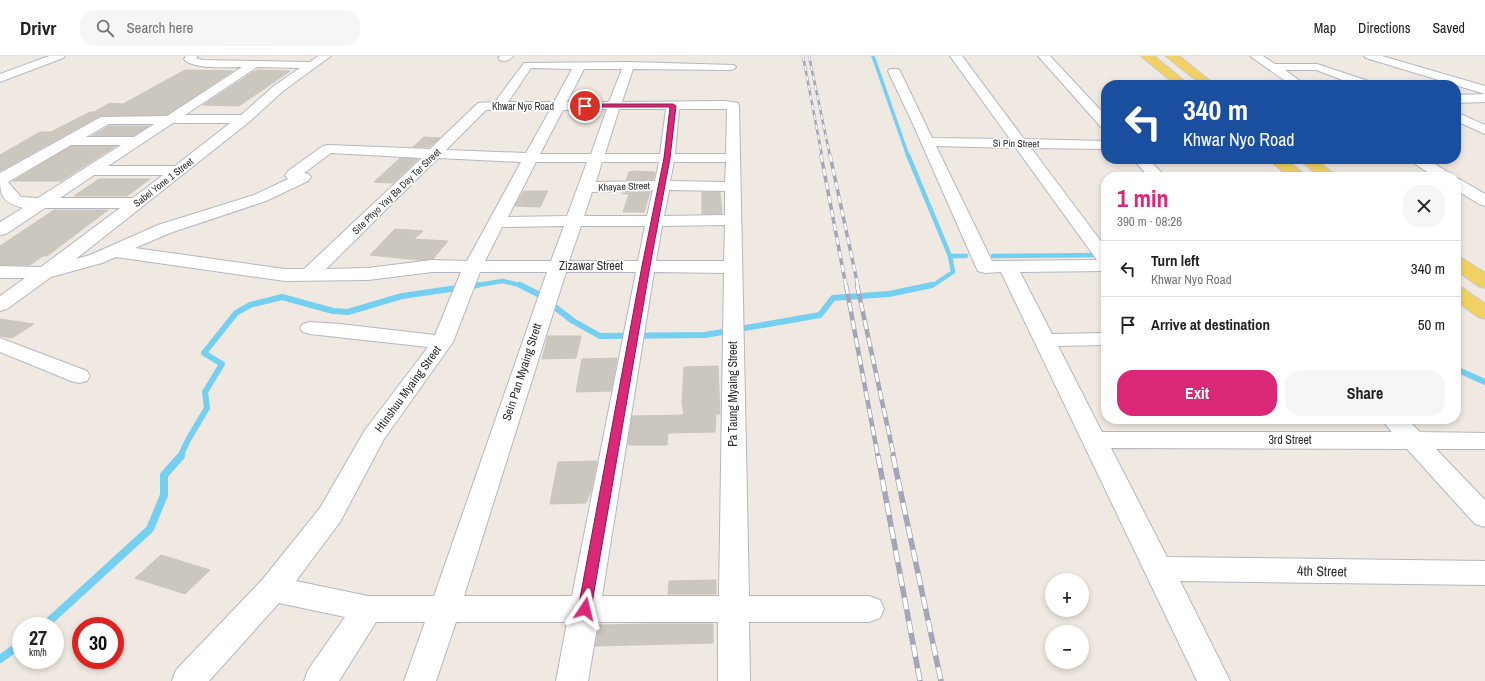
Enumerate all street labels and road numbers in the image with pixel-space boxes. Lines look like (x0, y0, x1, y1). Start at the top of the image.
street label: Khwar Nyo Road (492, 100, 554, 113)
street label: Si Pin Street (993, 137, 1040, 150)
street label: Site Phyo Yay Ba Day Tar Street (349, 145, 444, 237)
street label: Sabel Yone 1 Street (131, 154, 196, 210)
street label: Khayae Street (598, 179, 651, 194)
street label: Zizawar Street (559, 258, 623, 274)
street label: Sein Pan Myaing Strett (499, 321, 545, 423)
street label: Pa Taung Myaing Street (725, 341, 741, 447)
street label: Htinshuu Myaing Street (371, 342, 445, 436)
street label: 3rd Street (1268, 432, 1312, 448)
street label: 4th Street (1297, 562, 1347, 580)

